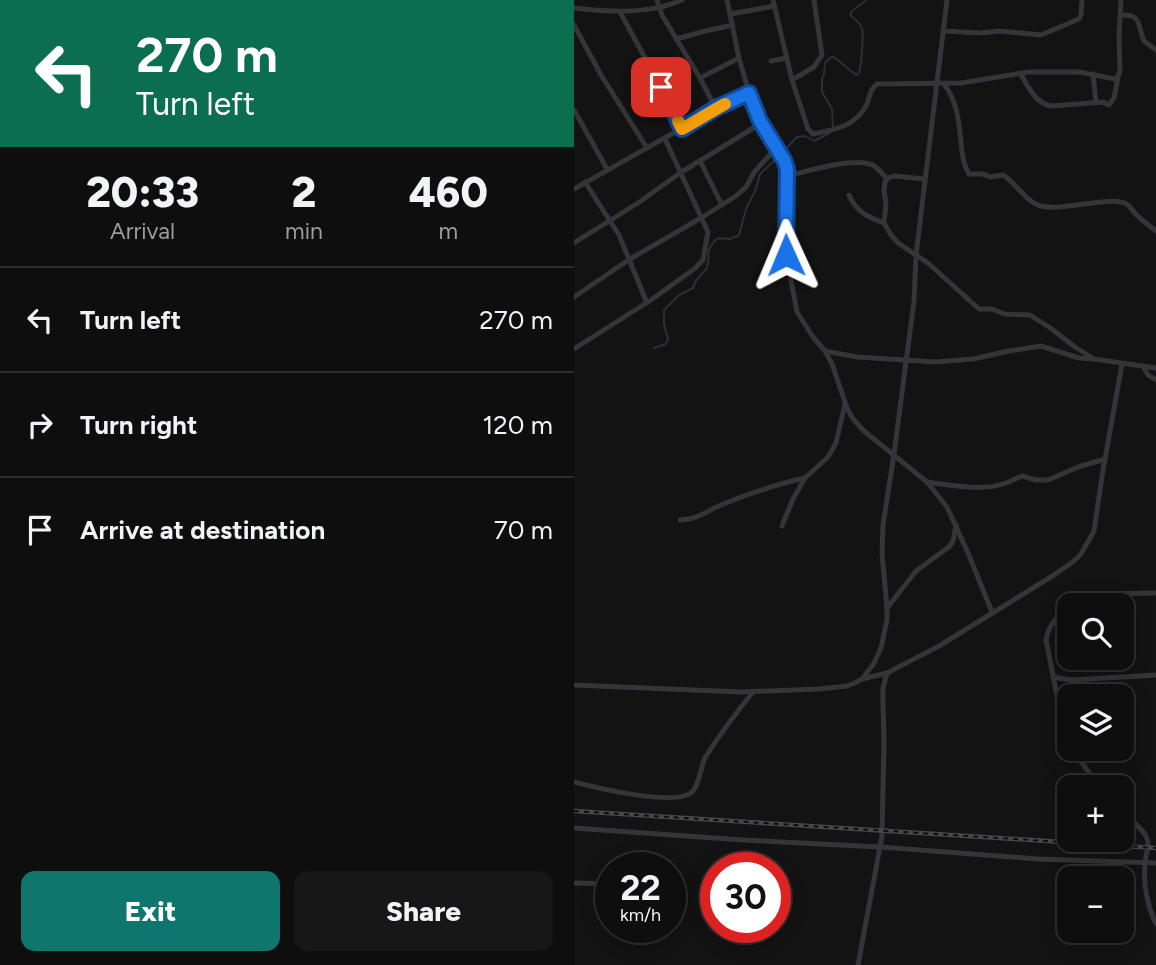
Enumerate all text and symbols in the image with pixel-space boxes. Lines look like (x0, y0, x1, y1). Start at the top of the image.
text: 270 m (136, 25, 278, 84)
icon: left (21, 28, 112, 119)
pin (631, 57, 691, 117)
icon: arrive (642, 68, 680, 106)
text: Turn left (136, 85, 255, 123)
text: 20:33 (86, 167, 199, 218)
text: 2 (292, 167, 316, 218)
text: 460 (409, 167, 488, 218)
text: Arrival (110, 217, 175, 245)
text: min (285, 217, 323, 245)
text: m (439, 217, 458, 245)
position arrow (749, 218, 823, 292)
icon: left (21, 301, 59, 339)
text: Turn left (80, 304, 181, 336)
text: 270 m (479, 304, 553, 336)
icon: right (21, 406, 59, 444)
text: Turn right (80, 409, 197, 441)
text: 120 m (483, 409, 553, 441)
icon: arrive (21, 511, 59, 549)
text: Arrive at destination (80, 514, 325, 546)
text: 70 m (494, 514, 553, 546)
map controls (1057, 593, 1134, 943)
button: search (1057, 593, 1134, 670)
button: layers (1057, 684, 1134, 761)
button: + (1057, 775, 1134, 852)
speed limit sign: 30 (700, 852, 791, 943)
button: − (1057, 866, 1134, 943)
text: 22 (620, 867, 661, 909)
button: Exit (21, 871, 280, 951)
button: Share (294, 871, 553, 951)
text: km/h (620, 904, 661, 926)

